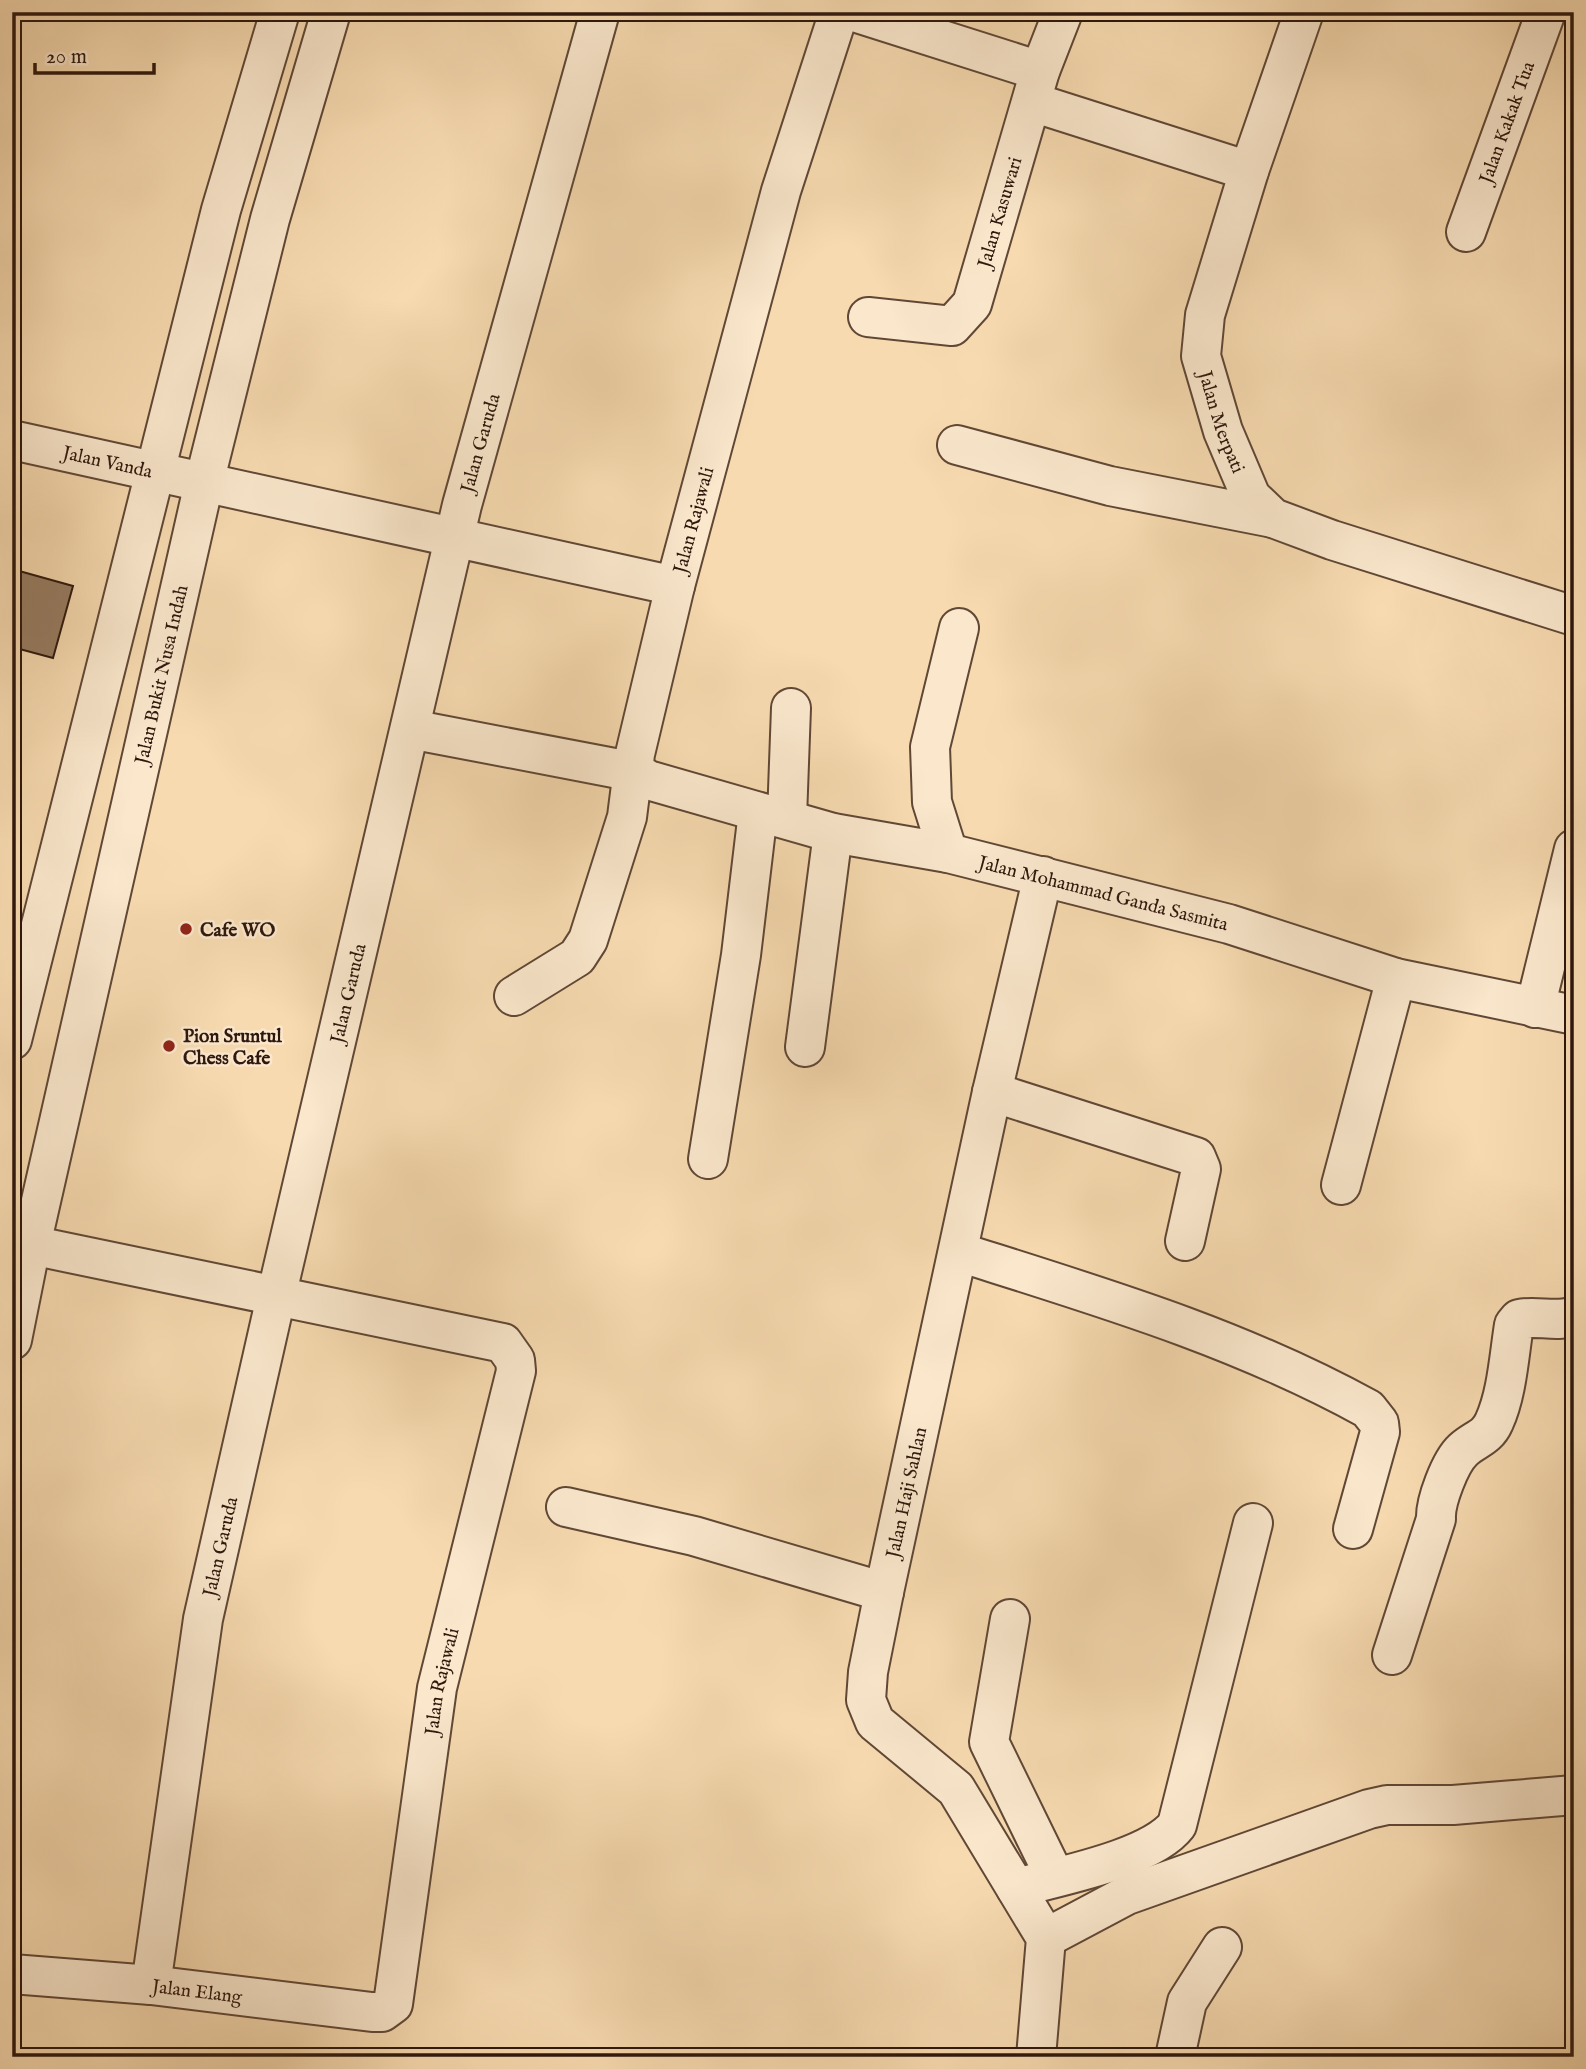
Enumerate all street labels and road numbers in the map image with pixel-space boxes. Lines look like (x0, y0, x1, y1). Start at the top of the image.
street label: Jalan Kakak Tua (1474, 58, 1541, 189)
street label: Jalan Kasuwari (973, 154, 1028, 273)
street label: Jalan Merpati (1191, 366, 1249, 477)
street label: Jalan Garuda (456, 390, 507, 497)
street label: Jalan Vanda (58, 441, 155, 485)
street label: Jalan Rajawali (668, 465, 720, 578)
street label: Jalan Bukit Nusa Indah (130, 583, 194, 769)
street label: Jalan Mohammad Ganda Sasmita (974, 851, 1231, 937)
street label: Jalan Garuda (326, 941, 373, 1048)
street label: Jalan Haji Sahlan (881, 1425, 933, 1562)
street label: Jalan Garuda (198, 1494, 245, 1601)
street label: Jalan Rajawali (420, 1625, 466, 1739)
street label: Jalan Elang (149, 1975, 244, 2010)

